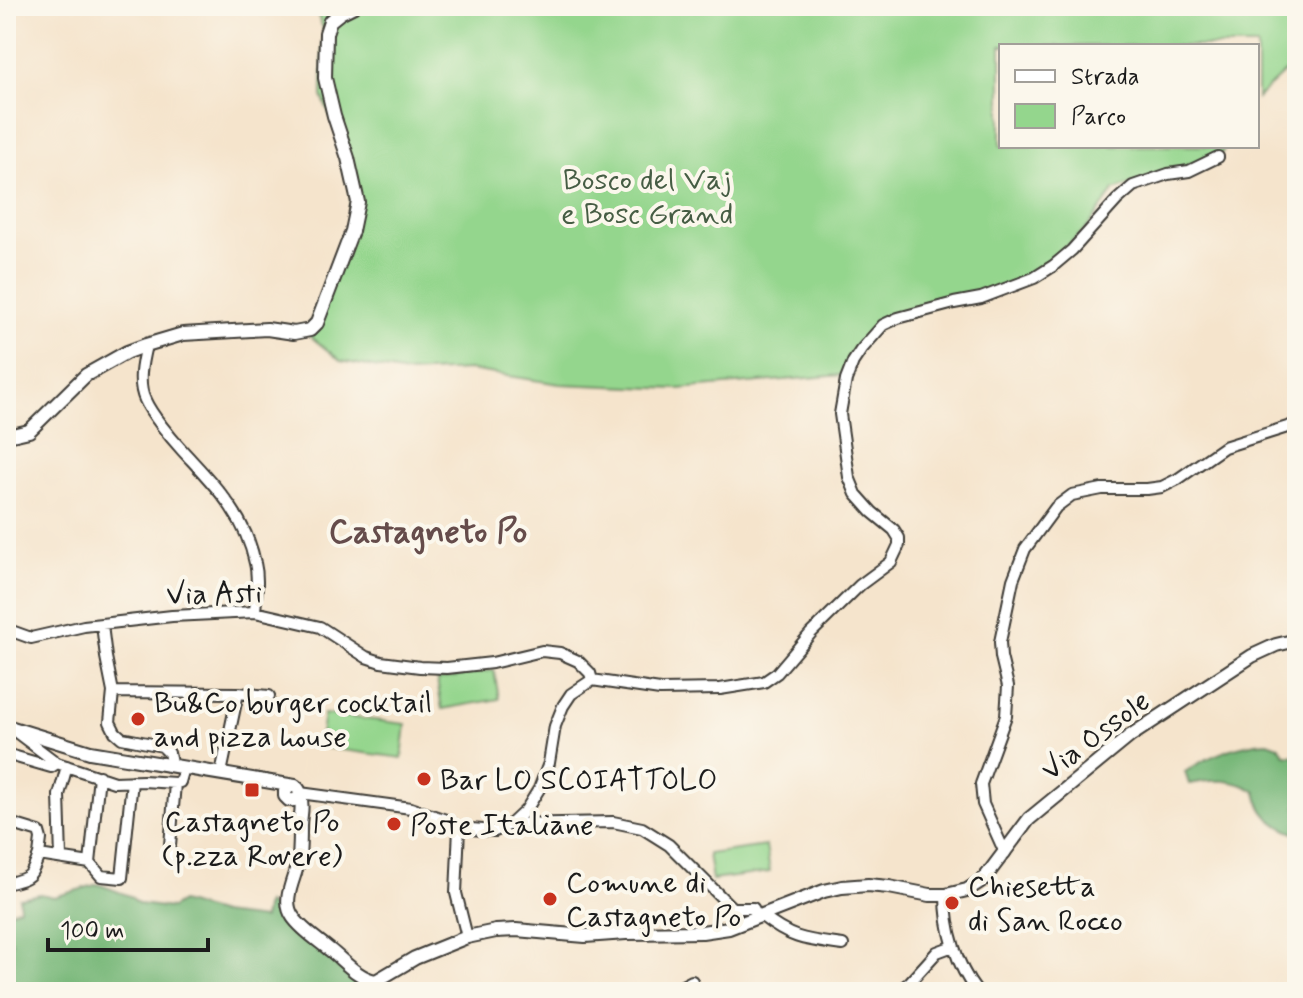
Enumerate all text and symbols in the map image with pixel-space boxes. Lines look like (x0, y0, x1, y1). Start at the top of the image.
legend (999, 44, 1259, 148)
text: Strada (1071, 62, 1140, 93)
text: Parco (1071, 102, 1126, 133)
park label: Bosco del Vaj e Bosc Grand (561, 161, 733, 234)
district label: Castagneto Po (329, 510, 527, 555)
street label: Via Asti (166, 574, 262, 615)
street label: Via Ossole (1033, 682, 1158, 790)
place label: Bu&Co burger cocktail and pizza house (154, 684, 432, 757)
marker: Bu&Co burger cocktail and pizza house (129, 710, 147, 728)
place label: Bar LO SCOIATTOLO (440, 761, 718, 800)
marker: Bar LO SCOIATTOLO (415, 770, 433, 788)
marker: Castagneto Po (p.zza Rovere) (243, 781, 261, 799)
place label: Castagneto Po (p.zza Rovere) (161, 803, 343, 876)
place label: Poste Italiane (410, 806, 594, 845)
marker: Poste Italiane (385, 815, 403, 833)
place label: Comune di Castagneto Po (566, 864, 741, 937)
place label: Chiesetta di San Rocco (968, 868, 1123, 941)
marker: Comune di Castagneto Po (541, 890, 559, 908)
marker: Chiesetta di San Rocco (943, 894, 961, 912)
scale bar (48, 902, 208, 952)
text: 100 m (60, 916, 124, 947)

